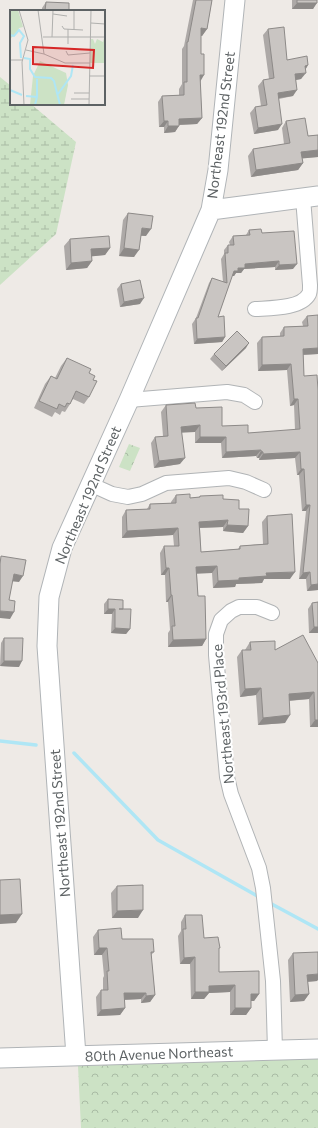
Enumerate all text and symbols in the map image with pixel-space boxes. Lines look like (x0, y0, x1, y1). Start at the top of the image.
inset map (10, 10, 105, 105)
street label: Northeast 192nd Street (203, 50, 238, 200)
street label: Northeast 192nd Street (51, 423, 124, 566)
street label: Northeast 193rd Place (208, 643, 237, 785)
street label: Northeast 192nd Street (46, 748, 73, 898)
street label: 80th Avenue Northeast (84, 1042, 234, 1065)

